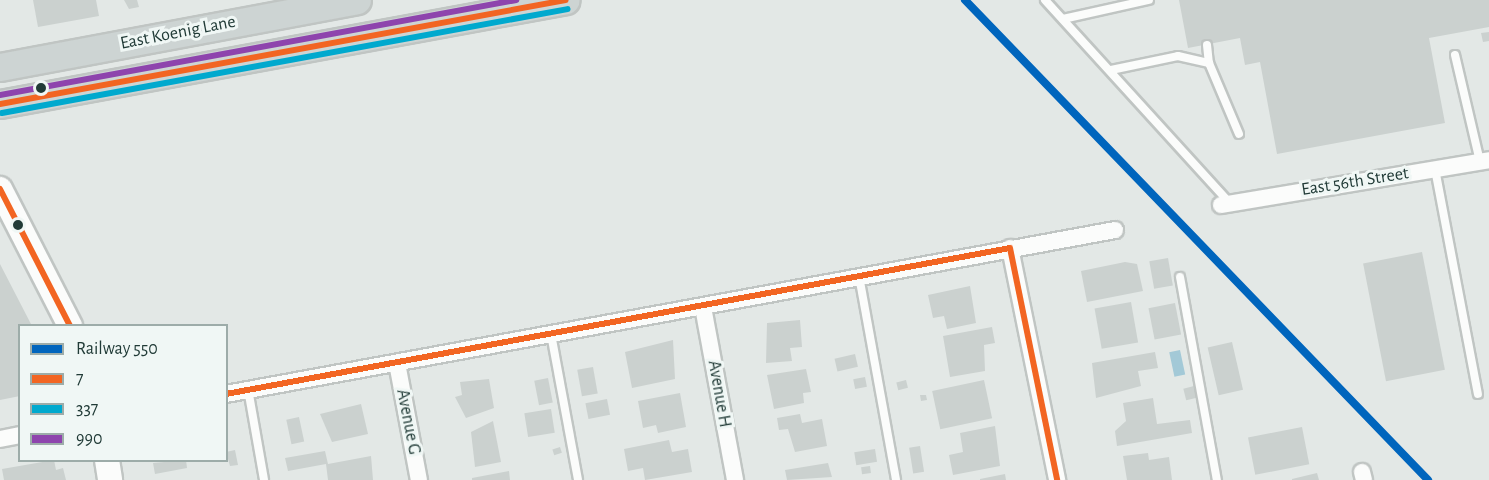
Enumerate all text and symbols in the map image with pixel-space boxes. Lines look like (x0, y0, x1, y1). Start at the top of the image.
street label: East Koenig Lane (118, 11, 238, 55)
unlabelled marker (35, 82, 47, 94)
street label: East 56th Street (1300, 163, 1410, 201)
unlabelled marker (12, 219, 24, 231)
legend (18, 324, 228, 462)
text: Railway 550 (76, 340, 158, 358)
street label: Avenue H (702, 359, 736, 429)
text: 7 (76, 370, 84, 388)
street label: Avenue G (391, 387, 425, 457)
text: 337 (76, 400, 98, 418)
text: 990 (76, 430, 102, 448)

